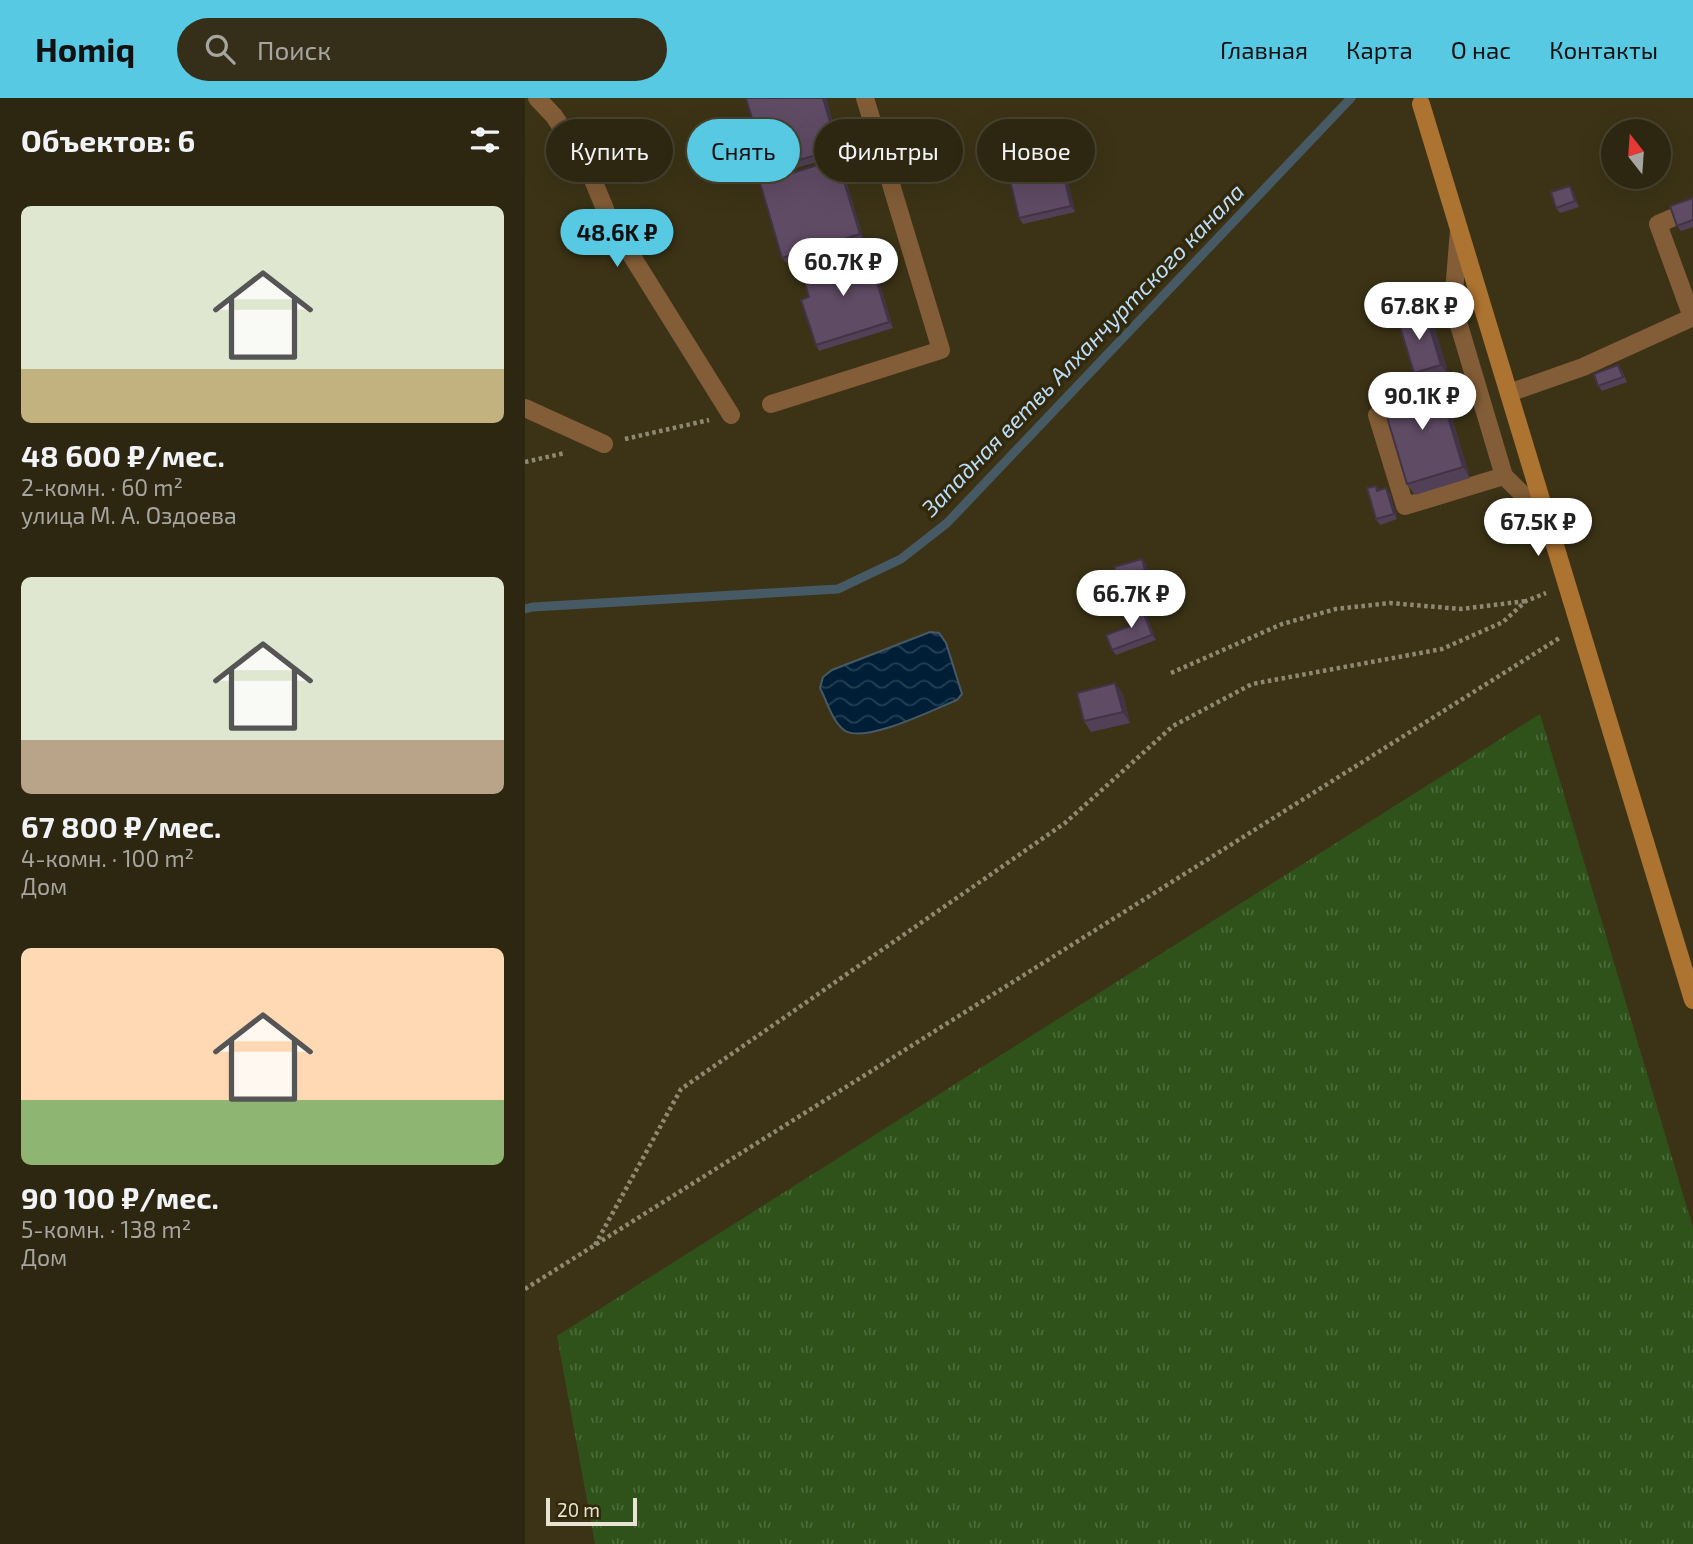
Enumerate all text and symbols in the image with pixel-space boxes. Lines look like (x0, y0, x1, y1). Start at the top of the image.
search box (177, 18, 667, 81)
text: Homiq (35, 29, 135, 69)
icon: search (201, 30, 239, 68)
text: Поиск (257, 34, 331, 65)
text: Главная (1220, 35, 1308, 64)
text: Карта (1346, 35, 1413, 64)
text: О нас (1451, 35, 1511, 64)
text: Контакты (1549, 35, 1658, 64)
chip: Купить (546, 119, 673, 182)
chip: Снять (687, 119, 800, 182)
chip: Фильтры (814, 119, 963, 182)
chip: Новое (977, 119, 1095, 182)
north arrow (1601, 119, 1671, 189)
map controls (1601, 119, 1671, 189)
icon: filters (466, 121, 504, 159)
text: Объектов: 6 (21, 122, 195, 158)
water label: Западная ветвь Алханчуртского канала (914, 177, 1249, 522)
pin: 48.6K ₽ (552, 209, 682, 269)
text: 48.6K ₽ (576, 218, 658, 246)
pin: 60.7K ₽ (778, 238, 908, 298)
text: 60.7K ₽ (804, 247, 882, 275)
icon: home (200, 252, 326, 378)
pin: 67.8K ₽ (1354, 282, 1484, 342)
text: 67.8K ₽ (1380, 291, 1458, 319)
pin: 90.1K ₽ (1357, 372, 1487, 432)
text: 90.1K ₽ (1384, 381, 1460, 409)
text: 48 600 ₽/мес. (21, 437, 225, 473)
text: 2-комн. · 60 m² (21, 473, 183, 501)
pin: 67.5K ₽ (1473, 498, 1603, 558)
text: улица М. А. Оздоева (21, 501, 237, 529)
text: 67.5K ₽ (1500, 507, 1576, 535)
pin: 66.7K ₽ (1066, 570, 1196, 630)
text: 66.7K ₽ (1092, 579, 1170, 607)
icon: home (200, 623, 326, 749)
text: 67 800 ₽/мес. (21, 808, 221, 844)
text: 4-комн. · 100 m² (21, 844, 194, 872)
text: Дом (21, 872, 67, 900)
icon: home (200, 994, 326, 1120)
text: 90 100 ₽/мес. (21, 1179, 219, 1215)
text: 5-комн. · 138 m² (21, 1215, 191, 1243)
text: Дом (21, 1243, 67, 1271)
scale bar (546, 1495, 637, 1527)
text: 20 m (557, 1498, 600, 1521)

